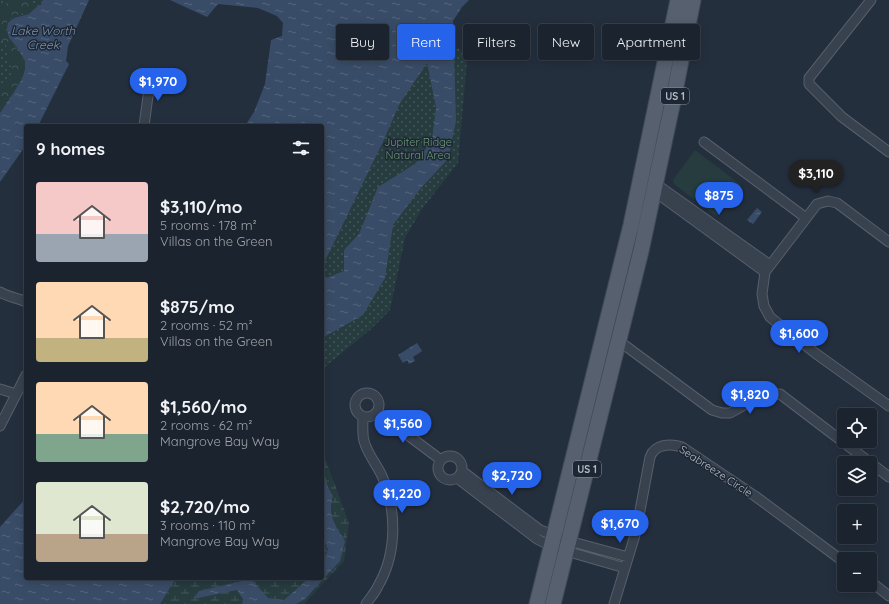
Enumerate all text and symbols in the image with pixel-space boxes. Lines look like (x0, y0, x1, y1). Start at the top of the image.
water label: Lake Worth Creek (11, 23, 75, 52)
chip: Buy (336, 24, 389, 60)
chip: Rent (397, 24, 455, 60)
chip: Filters (463, 24, 530, 60)
chip: New (538, 24, 594, 60)
chip: Apartment (602, 24, 700, 60)
pin: $1,970 (125, 68, 191, 102)
text: $1,970 (139, 73, 177, 89)
road number: US 1 (661, 88, 689, 104)
park label: Jupiter Ridge Natural Area (384, 135, 452, 162)
icon: filters (290, 137, 312, 159)
text: 9 homes (36, 138, 105, 159)
pin: $3,110 (783, 160, 849, 194)
text: $3,110 (798, 165, 834, 181)
pin: $875 (695, 182, 743, 216)
text: $875 (704, 187, 734, 203)
text: $3,110/mo (160, 196, 242, 217)
icon: home (68, 198, 116, 246)
text: 5 rooms · 178 m² (160, 217, 257, 233)
text: Villas on the Green (160, 233, 273, 249)
text: $875/mo (160, 296, 235, 317)
icon: home (68, 298, 116, 346)
text: 2 rooms · 52 m² (160, 317, 253, 333)
pin: $1,600 (766, 320, 832, 354)
text: $1,600 (779, 325, 819, 341)
text: Villas on the Green (160, 333, 273, 349)
pin: $1,820 (717, 381, 783, 415)
text: $1,820 (731, 386, 769, 402)
text: $1,560/mo (160, 396, 247, 417)
icon: home (68, 398, 116, 446)
map controls (837, 408, 877, 592)
button: locate (837, 408, 877, 448)
pin: $1,560 (370, 410, 436, 444)
text: $1,560 (383, 415, 423, 431)
text: 2 rooms · 62 m² (160, 417, 252, 433)
text: Mangrove Bay Way (160, 433, 279, 449)
street label: Seabreeze Circle (677, 442, 755, 500)
button: layers (837, 456, 877, 496)
road number: US 1 (573, 461, 601, 477)
pin: $2,720 (479, 462, 545, 496)
text: $2,720 (491, 467, 533, 483)
pin: $1,220 (369, 480, 435, 514)
text: $1,220 (382, 485, 422, 501)
text: $2,720/mo (160, 496, 250, 517)
icon: home (68, 498, 116, 546)
button: + (837, 504, 877, 544)
pin: $1,670 (587, 510, 653, 544)
text: $1,670 (601, 515, 639, 531)
text: 3 rooms · 110 m² (160, 517, 255, 533)
text: Mangrove Bay Way (160, 533, 279, 549)
button: − (837, 552, 877, 592)

